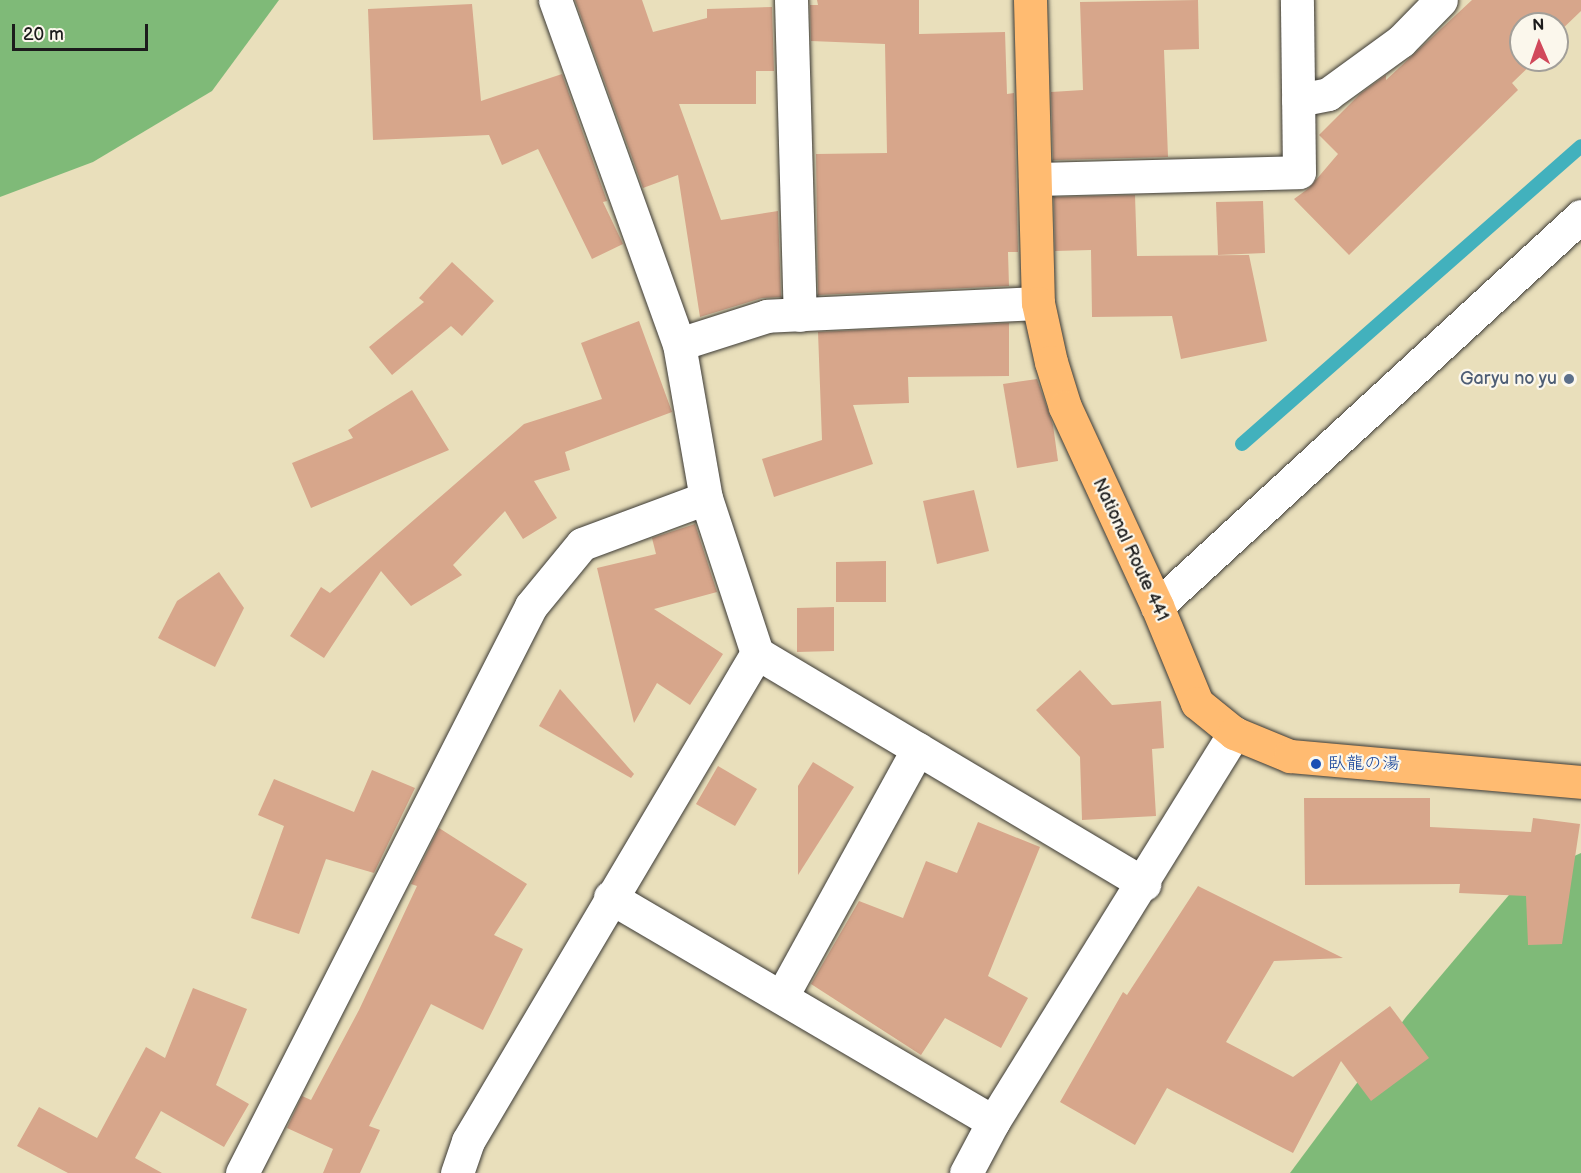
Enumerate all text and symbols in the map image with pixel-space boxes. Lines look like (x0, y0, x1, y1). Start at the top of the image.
scale bar (15, 12, 152, 50)
north arrow (1509, 12, 1569, 72)
text: N (1532, 16, 1545, 35)
text: 20 m (23, 24, 64, 45)
place label: Garyu no yu (1459, 368, 1557, 390)
marker: Garyu no yu (1562, 372, 1576, 386)
street label: National Route 441 (1087, 475, 1173, 625)
place label: 臥龍の湯 (1328, 753, 1400, 775)
marker: 臥龍の湯 (1309, 757, 1323, 771)

